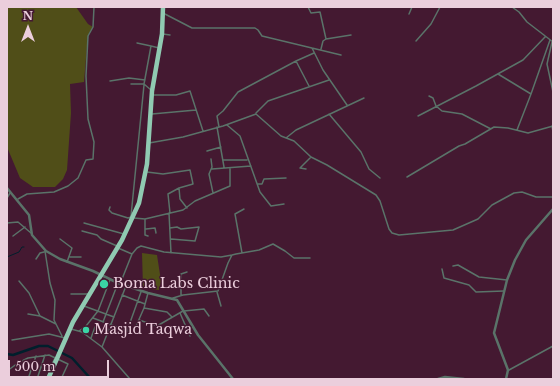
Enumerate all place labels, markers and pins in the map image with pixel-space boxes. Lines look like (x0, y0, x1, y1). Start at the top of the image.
place label: Boma Labs Clinic (113, 276, 240, 292)
marker: Boma Labs Clinic (98, 278, 110, 290)
place label: Masjid Taqwa (94, 322, 192, 338)
marker: Masjid Taqwa (81, 325, 91, 335)

